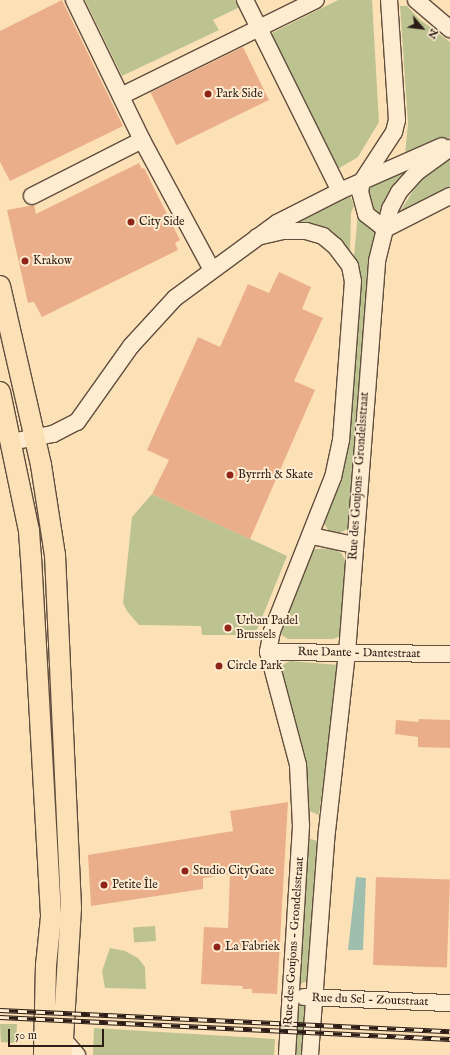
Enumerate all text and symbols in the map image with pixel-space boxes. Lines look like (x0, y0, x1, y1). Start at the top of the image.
north arrow (402, 8, 442, 48)
text: N (424, 26, 441, 41)
place label: Park Side (216, 87, 263, 101)
marker: Park Side (203, 89, 213, 99)
place label: City Side (139, 215, 185, 229)
marker: City Side (126, 217, 136, 227)
place label: Krakow (33, 254, 72, 268)
marker: Krakow (20, 256, 30, 266)
street label: Rue des Goujons - Grondelsstraat (346, 391, 372, 561)
place label: Byrrrh & Skate (238, 468, 313, 482)
marker: Byrrrh & Skate (225, 470, 235, 480)
place label: Urban Padel Brussels (236, 614, 298, 642)
marker: Urban Padel Brussels (223, 623, 233, 633)
street label: Rue Dante - Dantestraat (297, 645, 421, 661)
place label: Circle Park (227, 659, 282, 673)
marker: Circle Park (214, 661, 224, 671)
street label: Rue des Goujons - Grondelsstraat (281, 856, 307, 1026)
place label: Studio CityGate (193, 864, 274, 878)
marker: Studio CityGate (180, 866, 190, 876)
place label: Petite Île (112, 878, 158, 892)
marker: Petite Île (99, 880, 109, 890)
place label: La Fabriek (225, 940, 280, 954)
marker: La Fabriek (212, 942, 222, 952)
street label: Rue du Sel - Zoutstraat (311, 991, 429, 1009)
scale bar (10, 1021, 106, 1047)
text: 50 m (15, 1028, 37, 1043)

